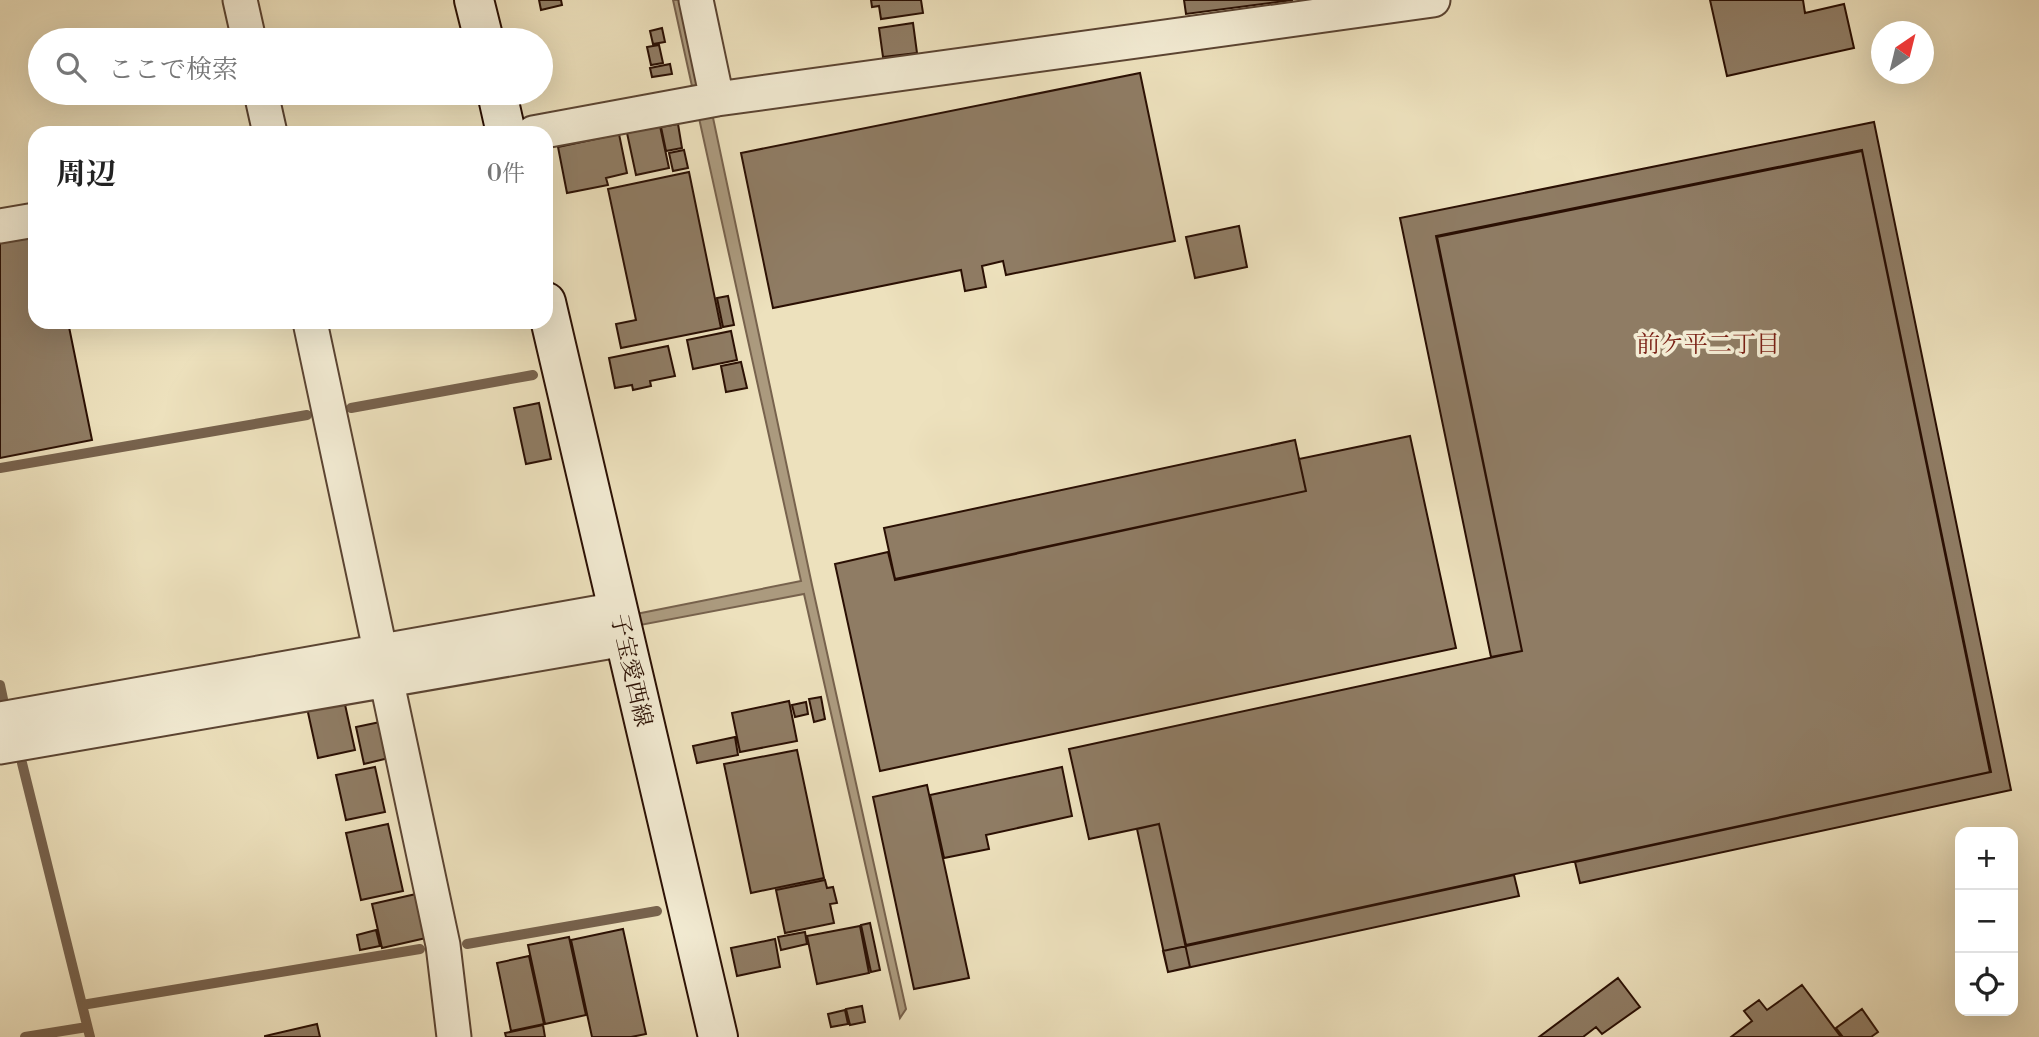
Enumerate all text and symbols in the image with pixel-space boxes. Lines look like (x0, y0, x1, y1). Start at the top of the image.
north arrow (1871, 21, 1934, 84)
search box (28, 28, 553, 105)
icon: search (52, 48, 90, 86)
text: ここで検索 (108, 54, 238, 86)
text: 周辺 (56, 156, 116, 194)
text: 0件 (487, 160, 525, 188)
district label: 前ケ平二丁目 (1636, 330, 1780, 360)
street label: 子宝愛西線 (604, 611, 658, 729)
map controls (1955, 827, 2018, 1016)
button: + (1955, 827, 2018, 890)
button: − (1955, 890, 2018, 953)
button: locate (1955, 953, 2018, 1016)

